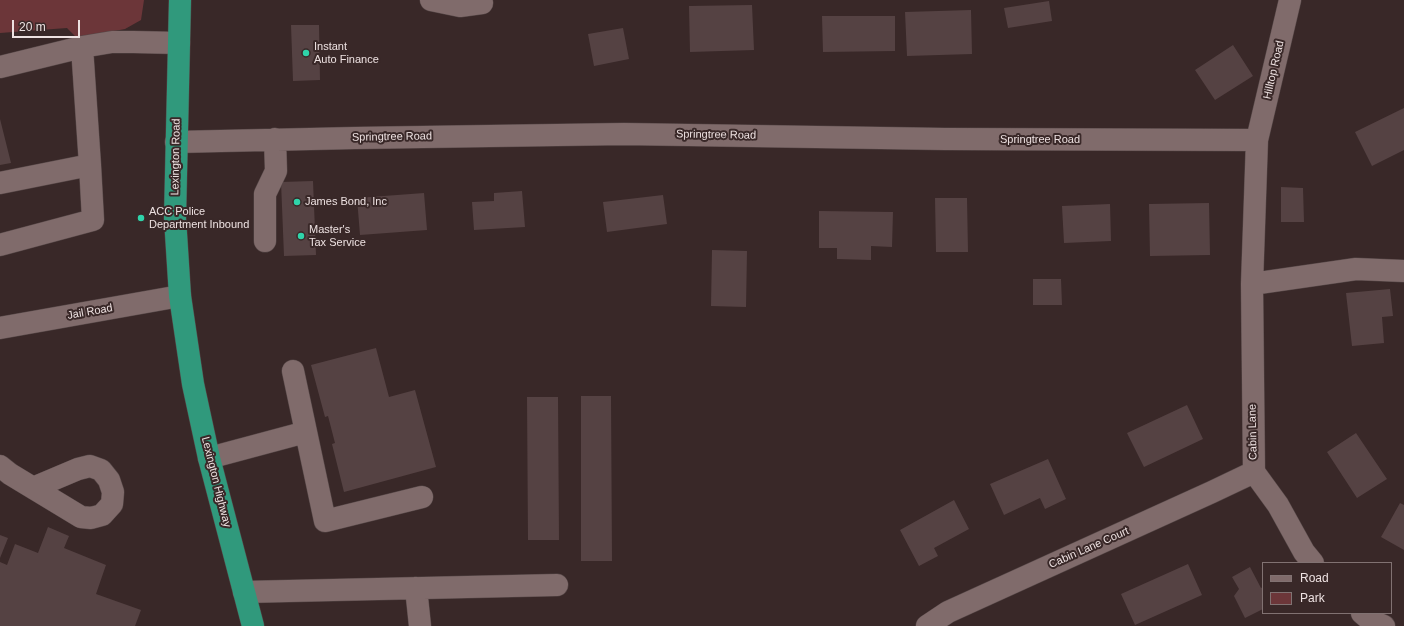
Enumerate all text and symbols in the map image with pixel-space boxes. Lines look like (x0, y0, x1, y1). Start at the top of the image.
scale bar (14, 12, 82, 38)
text: 20 m (19, 20, 46, 34)
street label: Hilltop Road (1261, 39, 1287, 101)
place label: Instant Auto Finance (314, 40, 379, 66)
marker: Instant Auto Finance (301, 48, 311, 58)
street label: Lexington Road (169, 118, 183, 196)
street label: Springtree Road (676, 128, 756, 142)
street label: Springtree Road (352, 130, 432, 144)
street label: Springtree Road (1000, 133, 1080, 147)
place label: James Bond, Inc (305, 195, 387, 209)
marker: James Bond, Inc (292, 197, 302, 207)
place label: ACC Police Department Inbound (149, 205, 249, 231)
marker: ACC Police Department Inbound (136, 213, 146, 223)
place label: Master's Tax Service (309, 223, 366, 249)
marker: Master's Tax Service (296, 231, 306, 241)
street label: Jail Road (66, 302, 114, 322)
street label: Cabin Lane (1246, 404, 1260, 460)
street label: Lexington Highway (198, 435, 234, 529)
street label: Cabin Lane Court (1047, 524, 1131, 572)
legend (1262, 562, 1392, 614)
text: Road (1300, 571, 1329, 585)
text: Park (1300, 591, 1325, 605)

